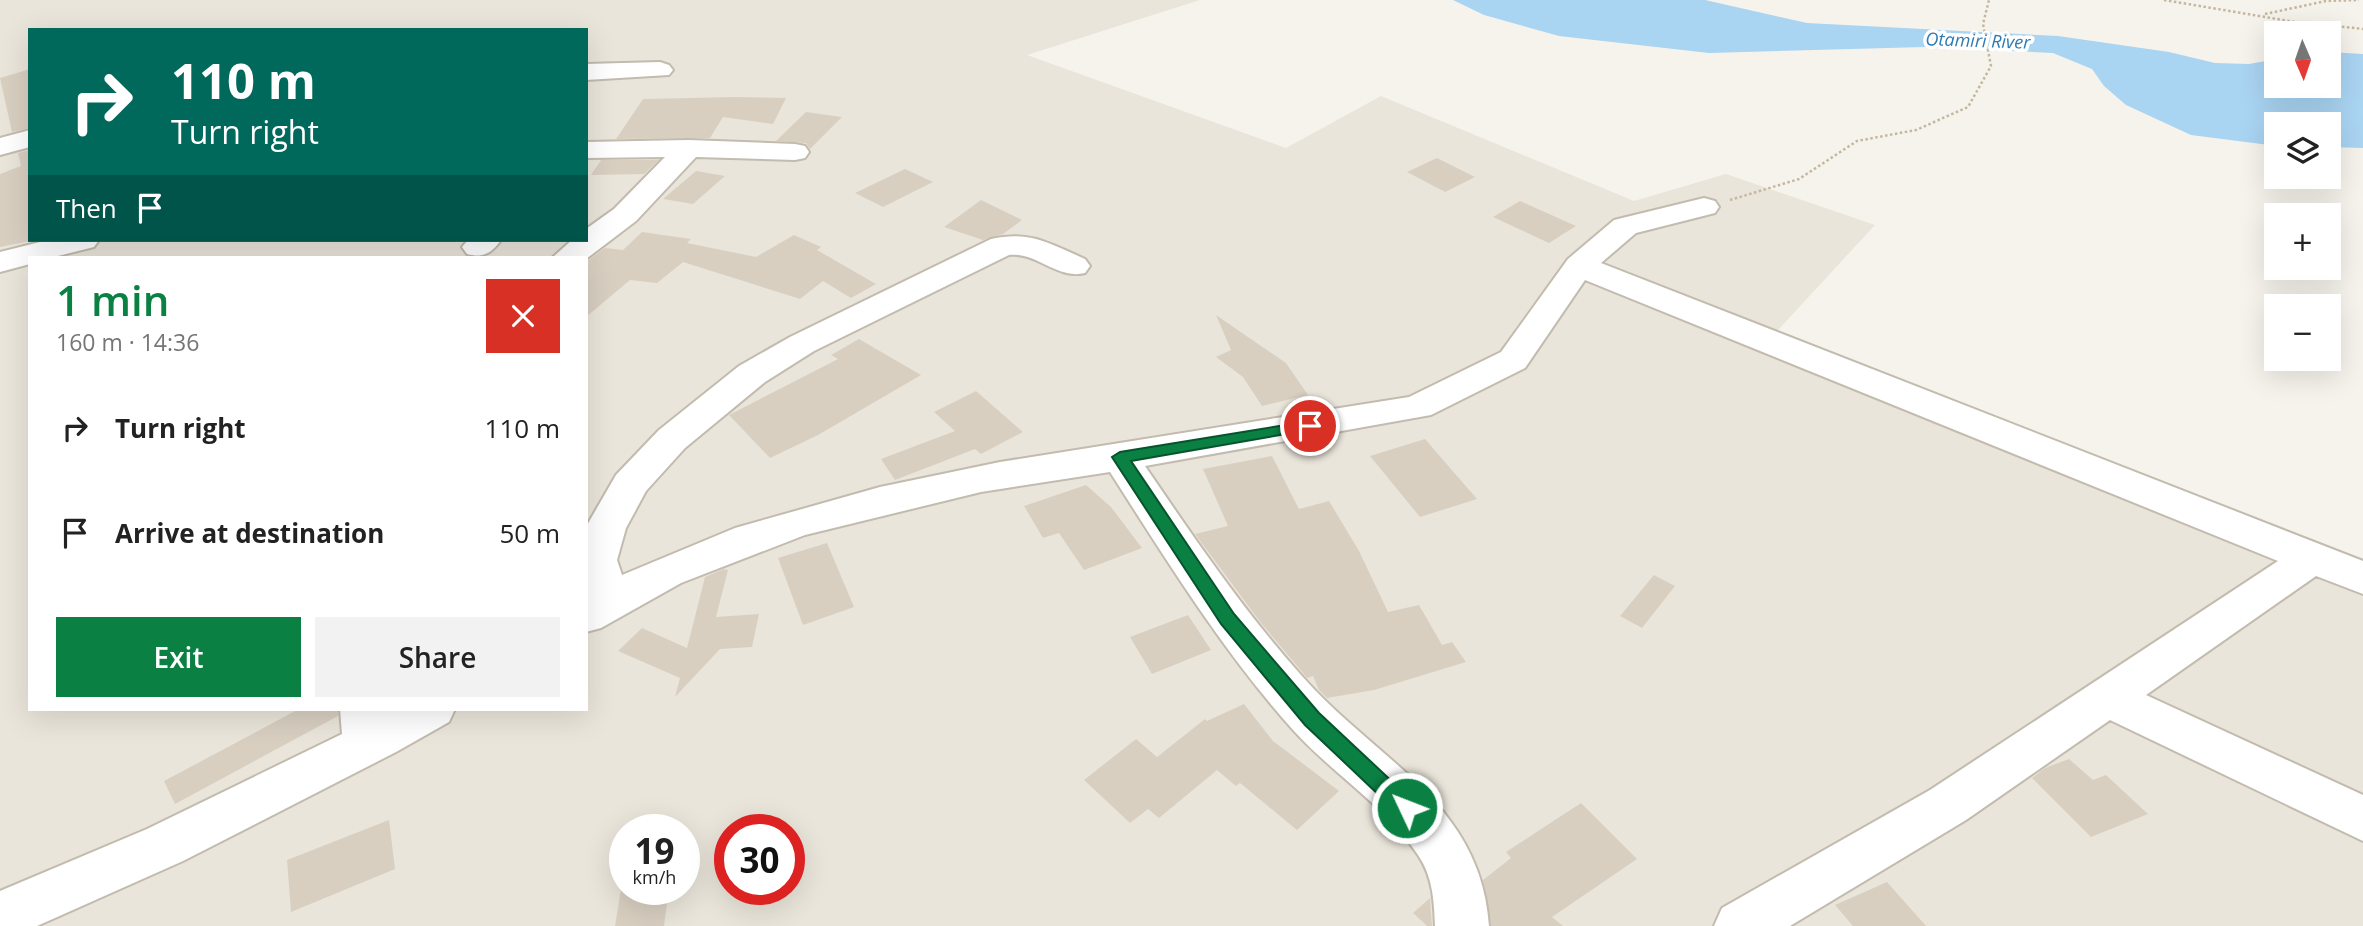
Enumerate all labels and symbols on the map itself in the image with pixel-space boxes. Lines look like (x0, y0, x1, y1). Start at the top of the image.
north arrow (2264, 21, 2342, 98)
water label: Otamiri River (1925, 26, 2032, 54)
pin (1280, 396, 1340, 456)
position arrow (1370, 771, 1444, 845)
speed limit sign: 30 (714, 814, 805, 905)

